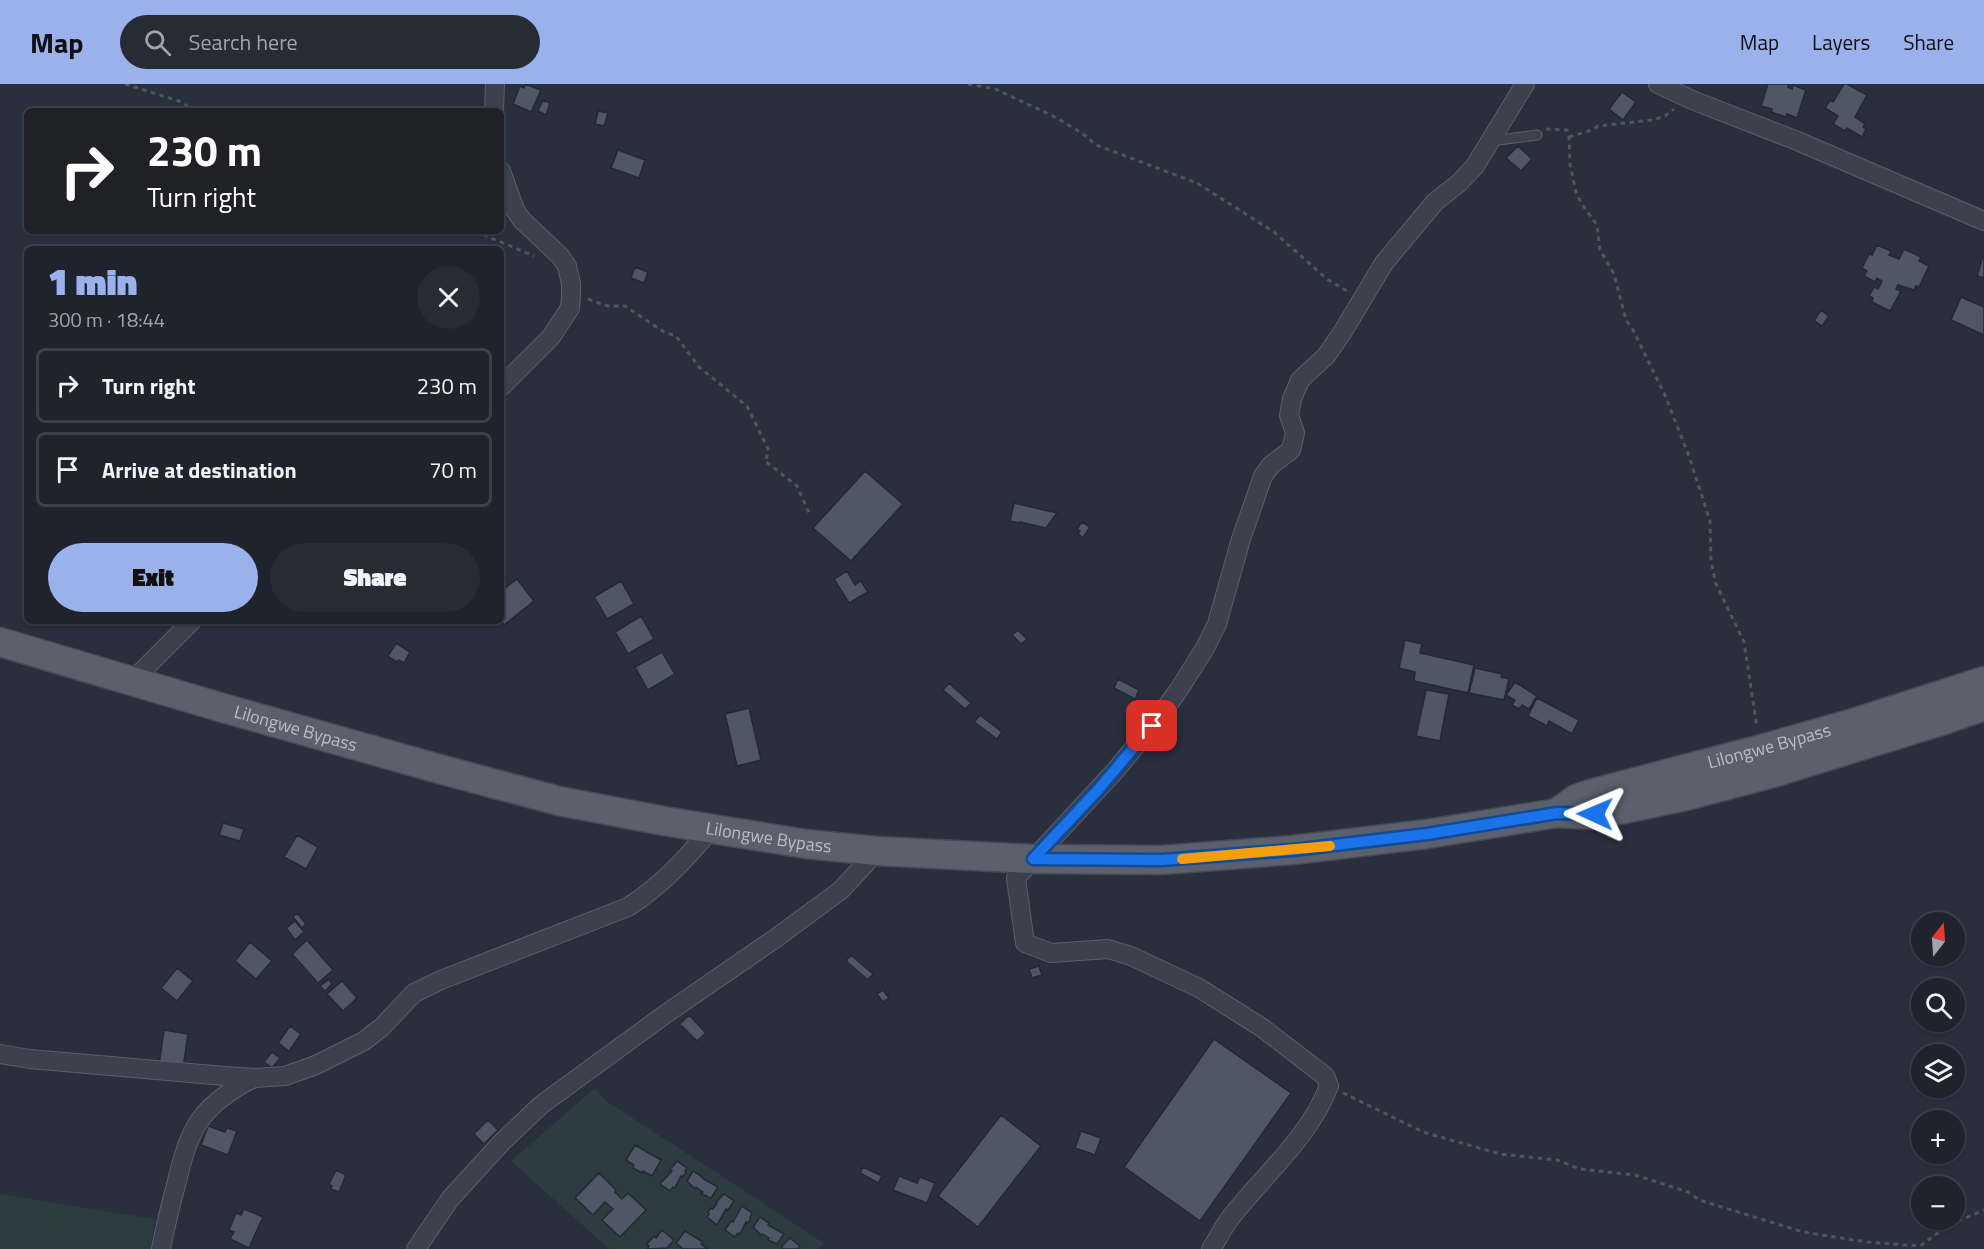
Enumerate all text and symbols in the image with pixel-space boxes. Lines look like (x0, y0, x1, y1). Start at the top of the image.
search box (120, 15, 540, 69)
text: Map (30, 21, 84, 64)
text: Search here (189, 25, 298, 59)
icon: search (141, 26, 174, 59)
text: Map (1740, 26, 1779, 58)
text: Layers (1812, 26, 1870, 58)
text: Share (1903, 26, 1954, 58)
text: 230 m (147, 118, 262, 182)
icon: right (48, 132, 126, 210)
text: Turn right (147, 176, 256, 217)
text: 1 min (48, 254, 137, 309)
button: close (417, 266, 480, 329)
text: 300 m · 18:44 (48, 304, 165, 335)
icon: right (51, 369, 84, 402)
text: Turn right (102, 369, 196, 403)
text: 230 m (417, 369, 477, 403)
icon: arrive (51, 453, 84, 486)
text: Arrive at destination (102, 453, 297, 487)
text: 70 m (429, 453, 477, 487)
button: Exit (48, 543, 258, 612)
button: Share (270, 543, 480, 612)
street label: Lilongwe Bypass (231, 698, 360, 758)
pin (1126, 700, 1177, 751)
icon: arrive (1135, 709, 1168, 742)
street label: Lilongwe Bypass (1705, 716, 1834, 776)
position arrow (1563, 782, 1627, 846)
street label: Lilongwe Bypass (704, 814, 833, 859)
north arrow (1911, 912, 1965, 966)
map controls (1911, 912, 1965, 1230)
button: search (1911, 978, 1965, 1032)
button: layers (1911, 1044, 1965, 1098)
button: + (1911, 1110, 1965, 1164)
button: − (1911, 1176, 1965, 1230)

